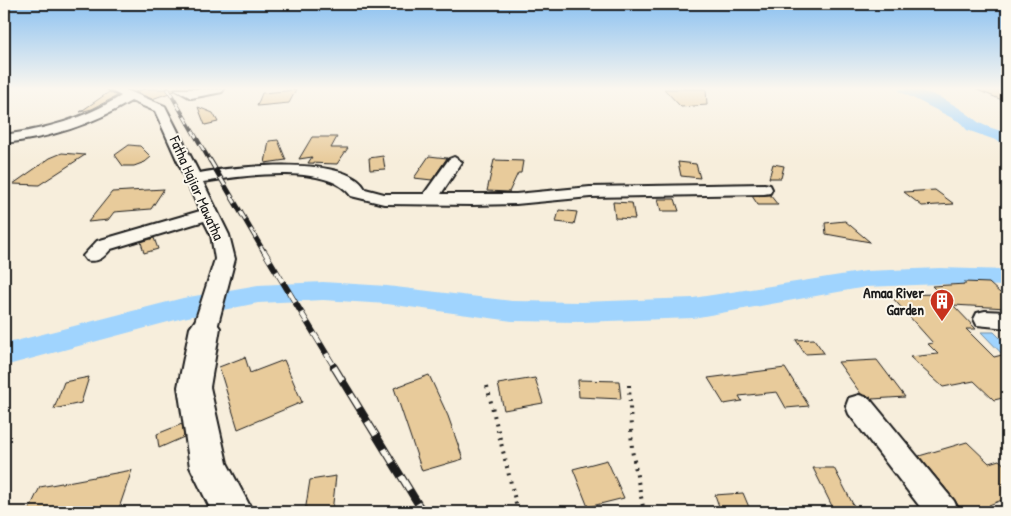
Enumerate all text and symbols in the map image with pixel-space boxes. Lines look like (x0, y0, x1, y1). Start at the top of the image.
street label: Fatha Hajiar Mawatha (164, 132, 229, 244)
place label: Amaa River Garden (863, 282, 924, 320)
building icon: Amaa River Garden (929, 288, 955, 322)

